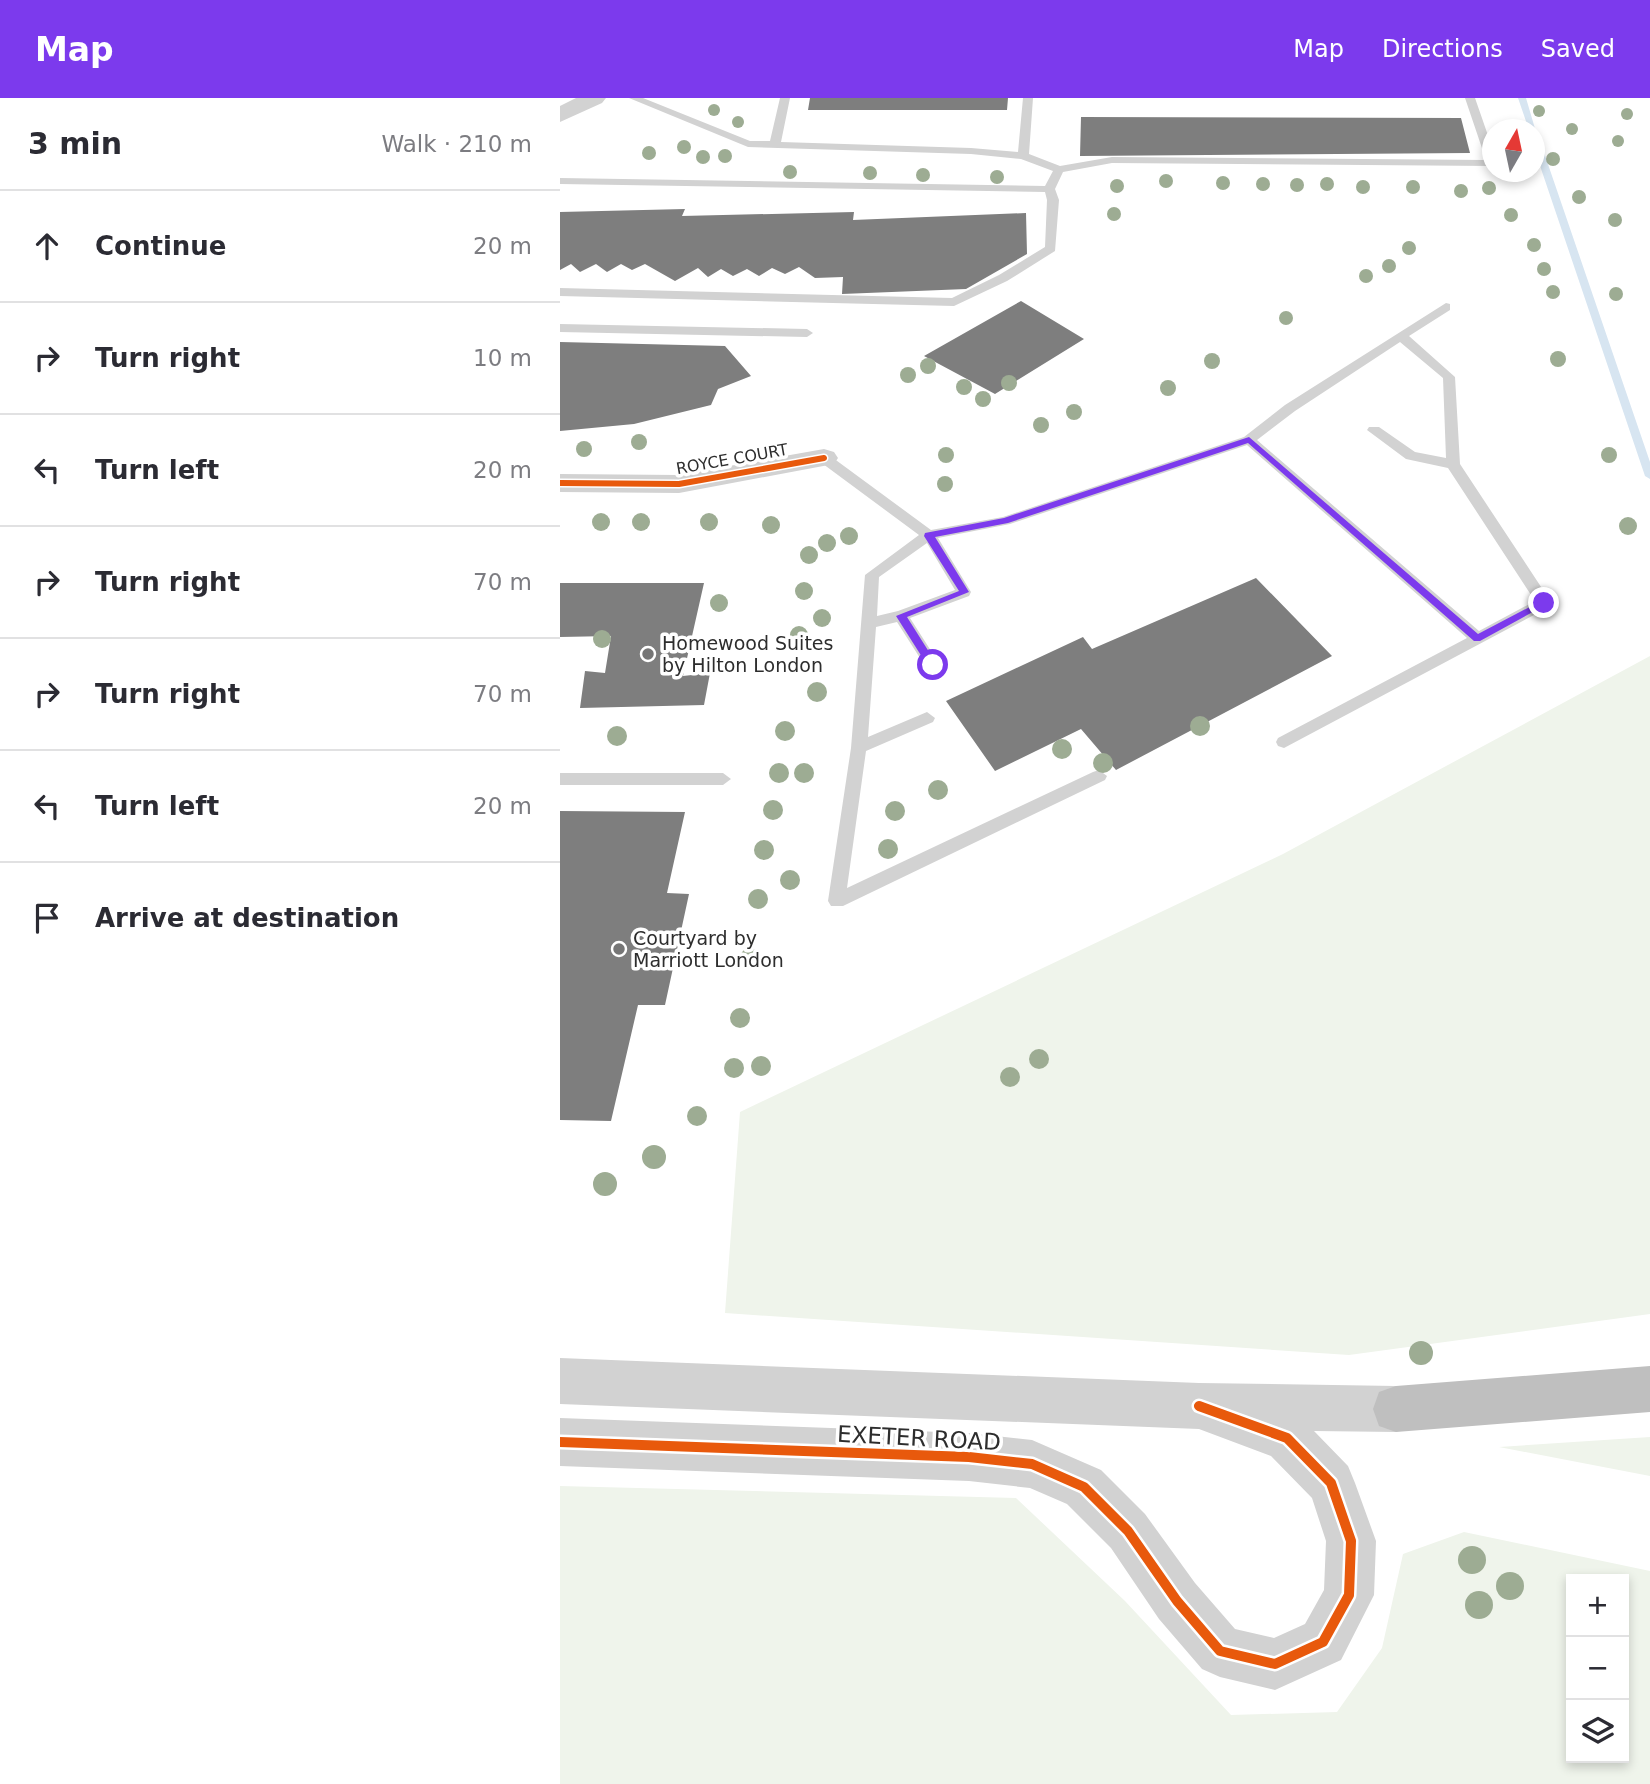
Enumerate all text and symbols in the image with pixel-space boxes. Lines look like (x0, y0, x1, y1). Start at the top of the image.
text: Map (35, 30, 114, 69)
text: Map (1293, 35, 1344, 63)
text: Directions (1382, 35, 1503, 63)
text: Saved (1541, 35, 1615, 63)
north arrow (1482, 119, 1545, 182)
text: 3 min (28, 126, 122, 161)
text: Walk · 210 m (381, 131, 532, 157)
icon: ahead (28, 227, 66, 265)
text: Continue (95, 231, 226, 261)
text: 20 m (473, 233, 532, 259)
icon: right (28, 339, 66, 377)
text: Turn right (95, 343, 240, 373)
text: 10 m (473, 345, 532, 371)
street label: ROYCE COURT (675, 440, 790, 478)
icon: left (28, 451, 66, 489)
text: Turn left (95, 455, 219, 485)
text: 20 m (473, 457, 532, 483)
icon: right (28, 563, 66, 601)
text: Turn right (95, 567, 240, 597)
text: 70 m (473, 569, 532, 595)
route end (1528, 587, 1559, 618)
place label: Homewood Suites by Hilton London (662, 632, 833, 676)
marker: Homewood Suites by Hilton London (640, 646, 656, 662)
route start (917, 649, 948, 680)
icon: right (28, 675, 66, 713)
text: Turn right (95, 679, 240, 709)
text: 70 m (473, 681, 532, 707)
icon: left (28, 787, 66, 825)
text: Turn left (95, 791, 219, 821)
text: 20 m (473, 793, 532, 819)
icon: arrive (28, 899, 66, 937)
text: Arrive at destination (95, 903, 399, 933)
place label: Courtyard by Marriott London (633, 927, 784, 971)
marker: Courtyard by Marriott London (611, 941, 627, 957)
street label: EXETER ROAD (837, 1421, 1001, 1455)
map controls (1566, 1574, 1629, 1763)
button: + (1566, 1574, 1629, 1637)
button: − (1566, 1637, 1629, 1700)
button: layers (1566, 1700, 1629, 1763)

